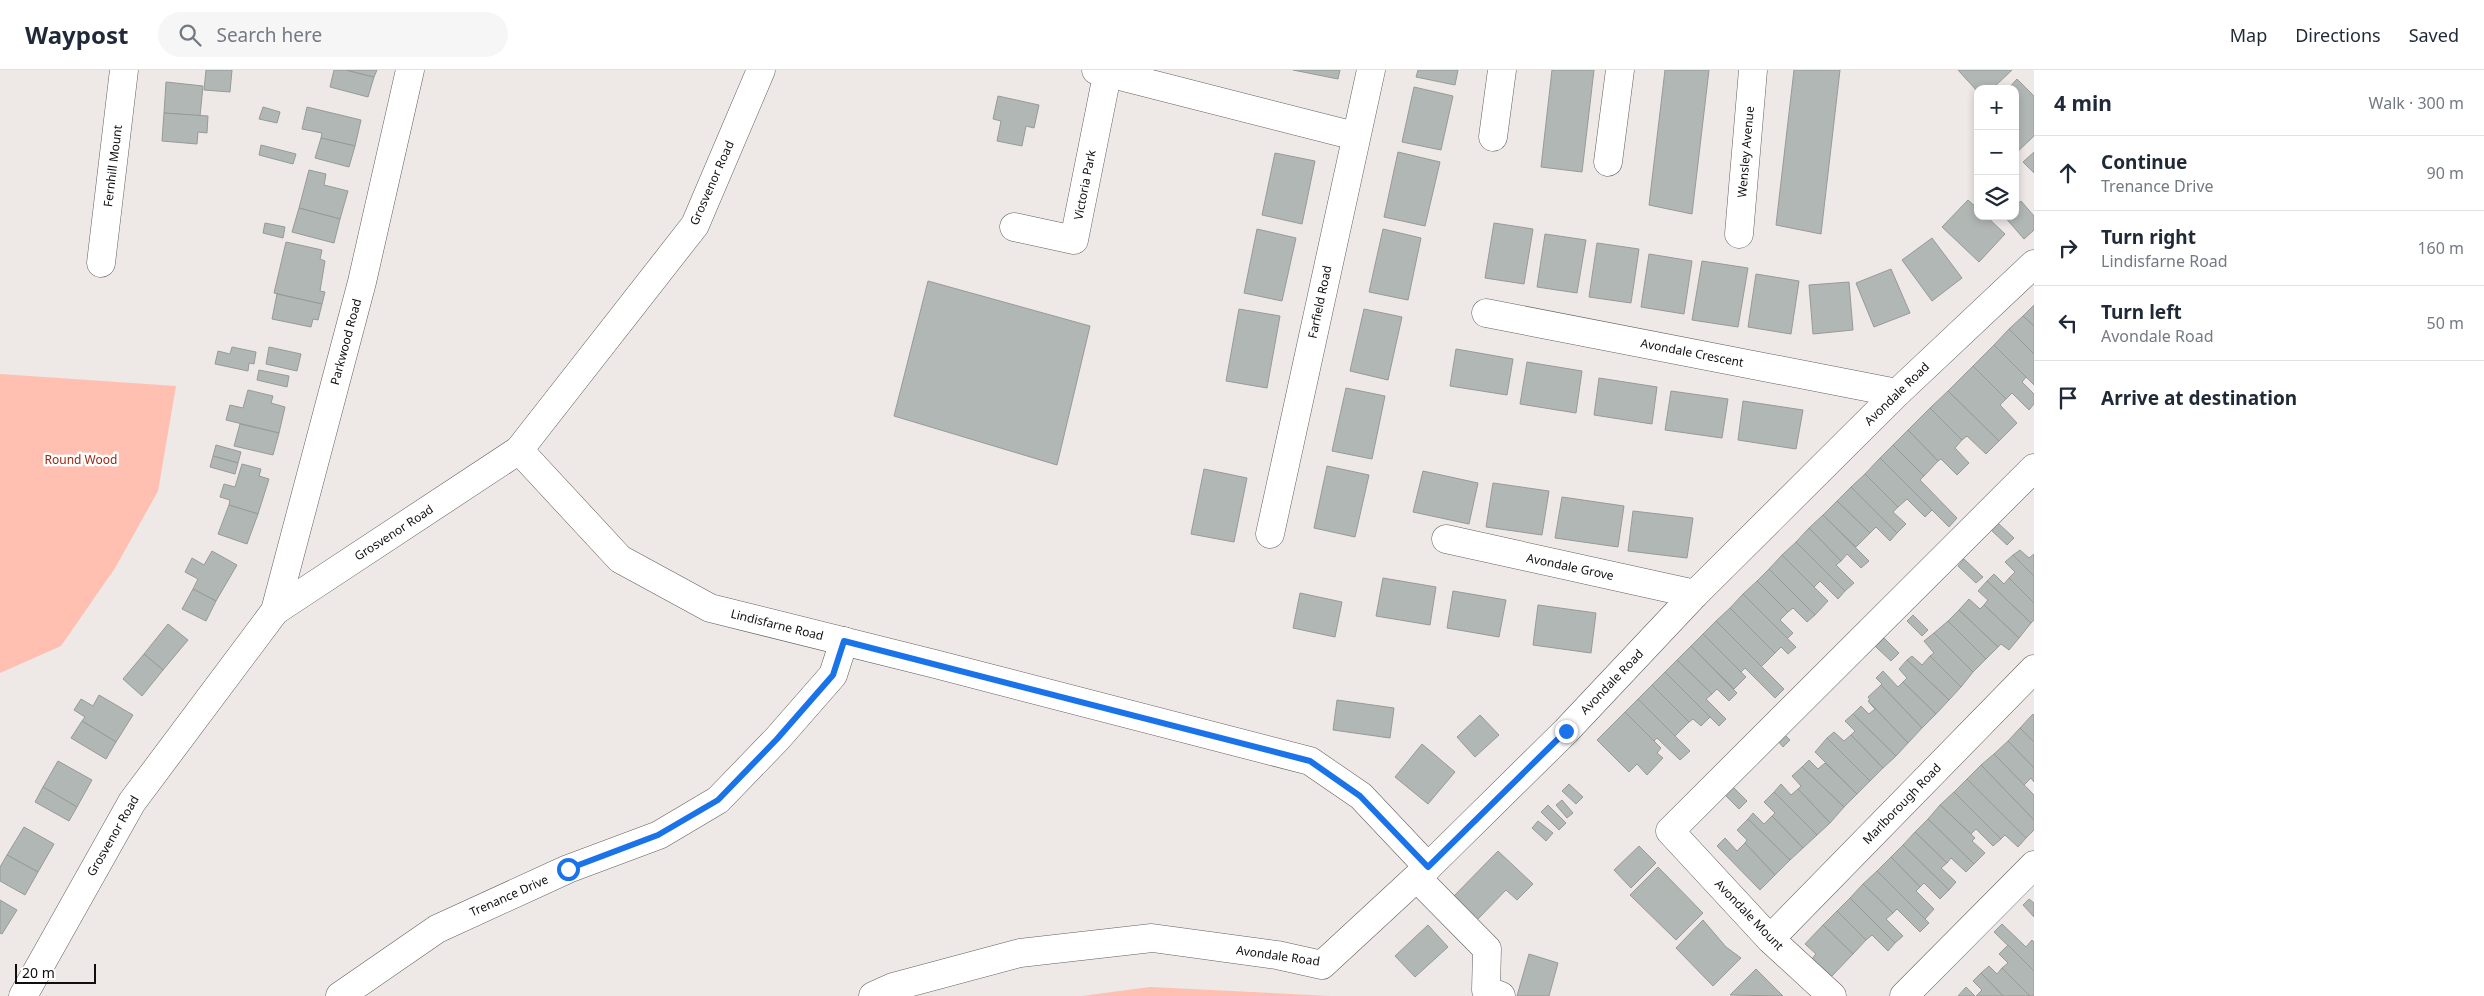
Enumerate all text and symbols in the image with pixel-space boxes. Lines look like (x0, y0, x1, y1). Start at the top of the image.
search box (158, 12, 508, 57)
text: Waypost (25, 18, 128, 51)
icon: search (176, 21, 204, 49)
text: Search here (216, 22, 322, 48)
text: Map (2230, 23, 2267, 47)
text: Directions (2295, 23, 2381, 47)
text: Saved (2409, 23, 2459, 47)
map controls (1974, 85, 2019, 220)
button: + (1974, 85, 2019, 130)
text: 4 min (2054, 89, 2112, 117)
text: Walk · 300 m (2369, 92, 2464, 114)
street label: Wensley Avenue (1733, 105, 1758, 198)
street label: Fernhill Mount (99, 123, 126, 208)
button: − (1974, 130, 2019, 175)
street label: Grosvenor Road (685, 138, 738, 228)
street label: Victoria Park (1069, 148, 1100, 221)
text: Continue (2101, 149, 2187, 175)
icon: ahead (2054, 159, 2082, 187)
text: 90 m (2427, 162, 2464, 184)
button: layers (1974, 175, 2019, 220)
text: Trenance Drive (2101, 175, 2214, 197)
text: Turn right (2101, 224, 2196, 250)
icon: right (2054, 234, 2082, 262)
text: 160 m (2417, 237, 2464, 259)
text: Lindisfarne Road (2101, 250, 2228, 272)
street label: Farfield Road (1303, 264, 1336, 340)
street label: Parkwood Road (326, 297, 365, 387)
text: Turn left (2101, 299, 2182, 325)
icon: left (2054, 309, 2082, 337)
text: 50 m (2427, 312, 2464, 334)
text: Avondale Road (2101, 325, 2214, 347)
street label: Avondale Crescent (1639, 334, 1746, 371)
street label: Avondale Road (1860, 358, 1933, 429)
icon: arrive (2054, 384, 2082, 412)
text: Arrive at destination (2101, 385, 2297, 411)
park label: Round Wood (45, 451, 117, 468)
street label: Grosvenor Road (351, 501, 436, 564)
street label: Avondale Grove (1525, 549, 1616, 584)
street label: Lindisfarne Road (729, 605, 825, 644)
street label: Avondale Road (1576, 645, 1647, 718)
route end (1555, 720, 1578, 743)
street label: Marlborough Road (1859, 759, 1945, 848)
street label: Grosvenor Road (82, 792, 143, 879)
route start (557, 858, 580, 881)
street label: Trenance Drive (467, 871, 551, 920)
street label: Avondale Mount (1711, 875, 1788, 954)
street label: Avondale Road (1235, 941, 1321, 970)
scale bar (15, 961, 96, 984)
text: 20 m (22, 963, 55, 982)

